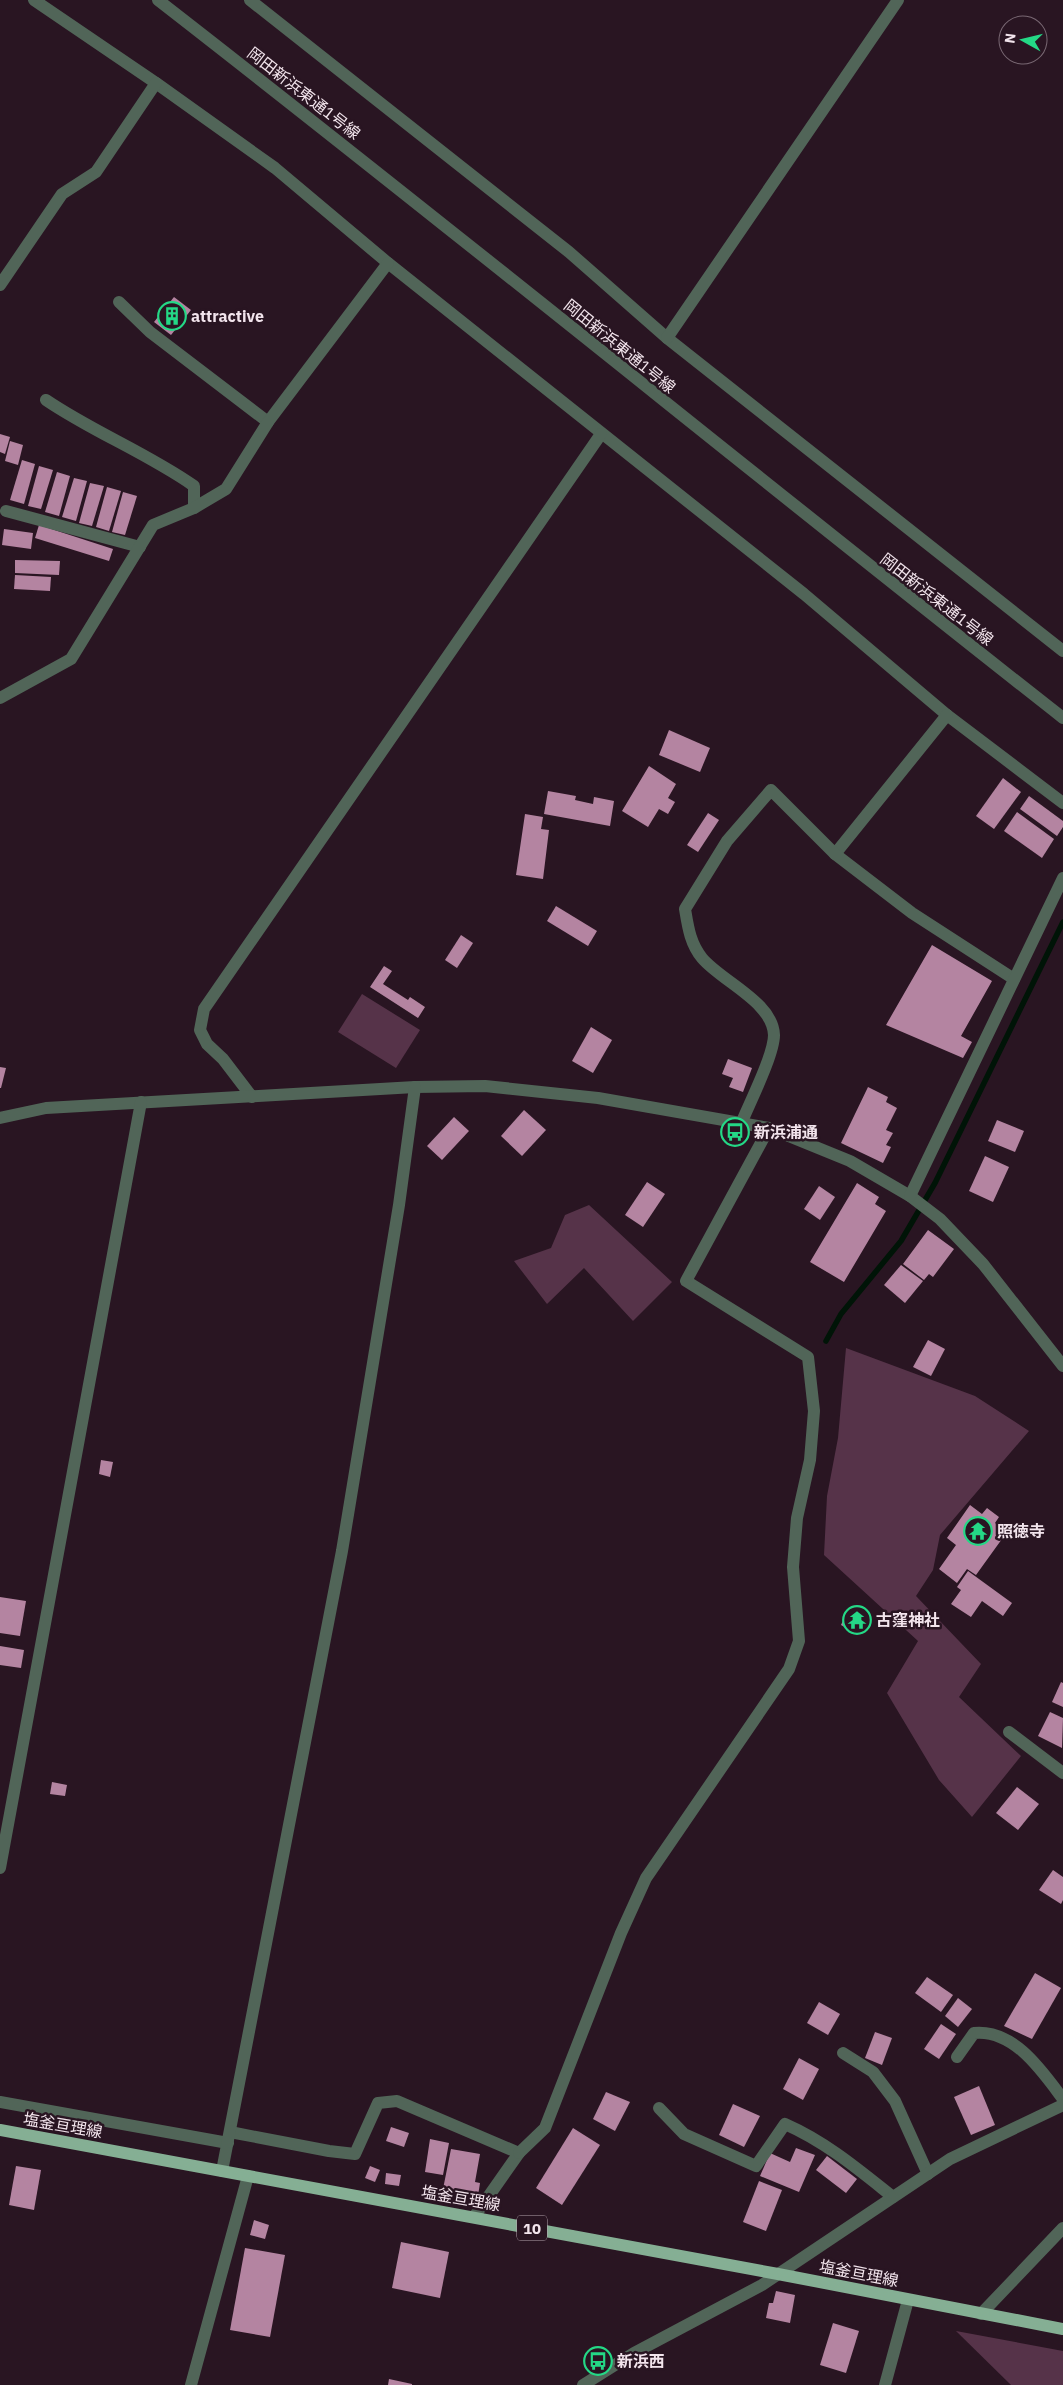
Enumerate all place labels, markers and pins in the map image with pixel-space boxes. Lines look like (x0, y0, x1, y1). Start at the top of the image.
building icon: attractive (157, 301, 187, 331)
place label: attractive (191, 306, 264, 326)
bus stop icon: 新浜浦通 (720, 1117, 750, 1147)
place label: 新浜浦通 (754, 1122, 818, 1142)
temple icon: 照徳寺 (963, 1516, 993, 1546)
place label: 照徳寺 (997, 1521, 1045, 1541)
temple icon: 古窪神社 (842, 1605, 872, 1635)
place label: 古窪神社 (876, 1610, 940, 1630)
bus stop icon: 新浜西 (583, 2346, 613, 2376)
place label: 新浜西 (617, 2351, 665, 2371)

